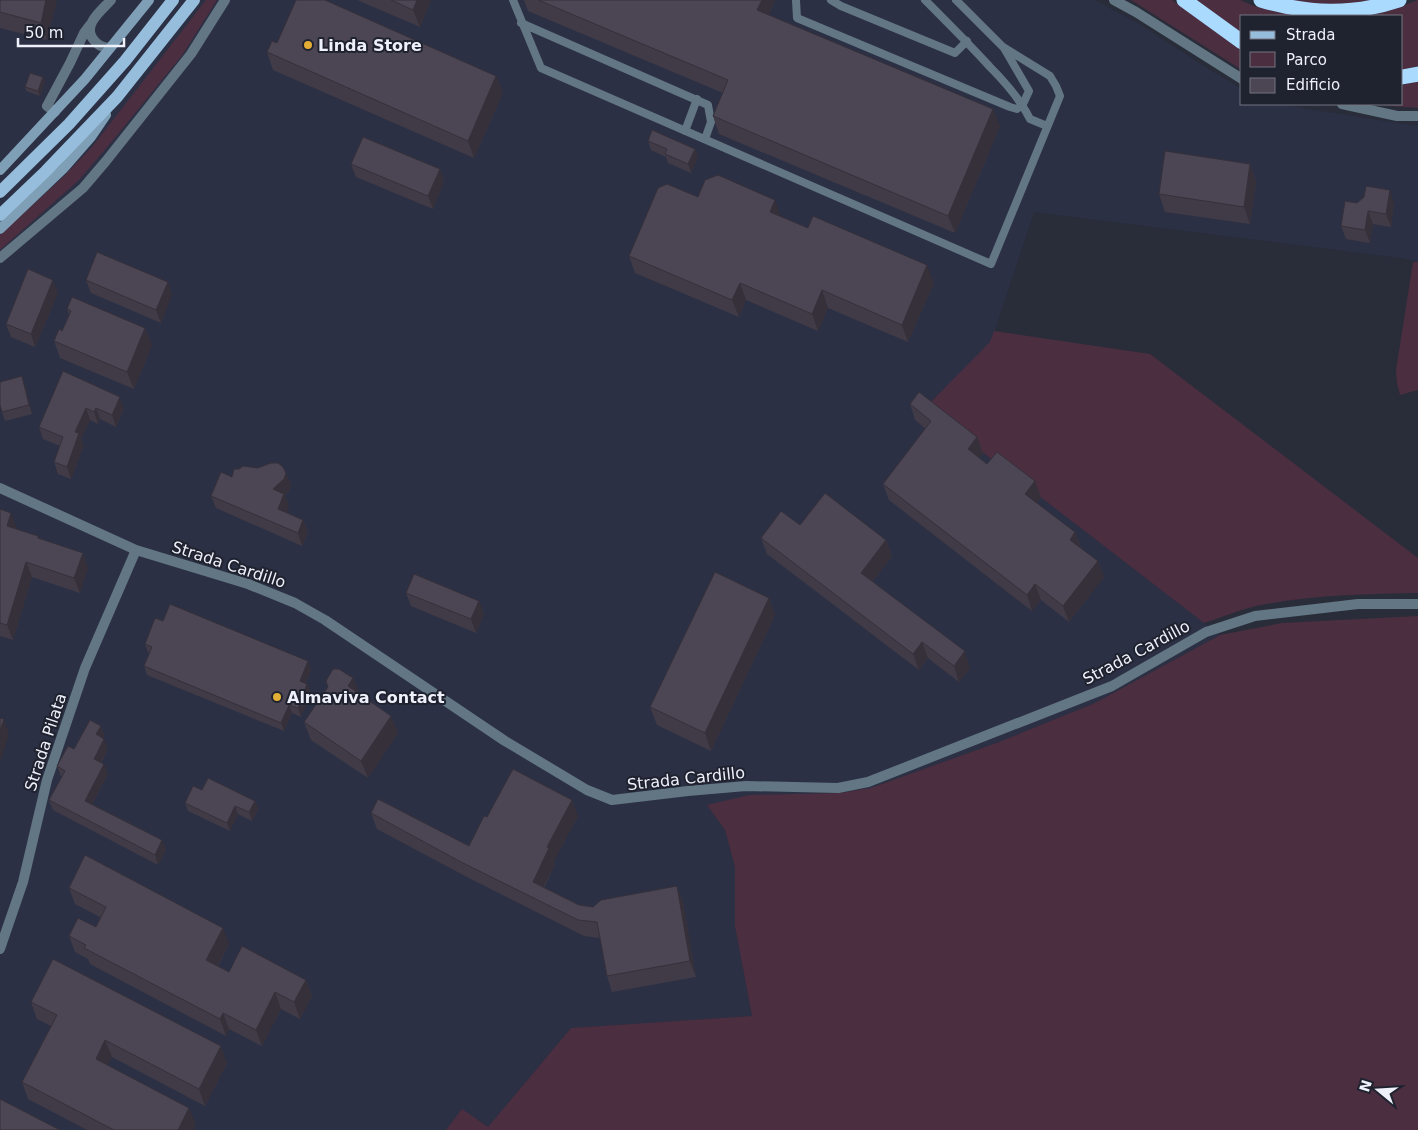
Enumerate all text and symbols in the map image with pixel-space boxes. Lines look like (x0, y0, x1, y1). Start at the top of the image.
scale bar (18, 15, 124, 47)
legend (1240, 15, 1403, 105)
text: 50 m (25, 24, 63, 42)
text: Strada (1286, 26, 1335, 44)
place label: Linda Store (318, 36, 422, 55)
marker: Linda Store (302, 39, 314, 51)
text: Parco (1286, 51, 1327, 69)
text: Edificio (1286, 76, 1340, 94)
street label: Strada Cardillo (170, 537, 288, 592)
street label: Strada Cardillo (1079, 616, 1193, 689)
place label: Almaviva Contact (287, 688, 445, 707)
street label: Strada Pilata (21, 691, 70, 794)
marker: Almaviva Contact (271, 691, 283, 703)
street label: Strada Cardillo (626, 763, 746, 794)
north arrow (1353, 1065, 1403, 1115)
text: N (1356, 1078, 1375, 1094)

